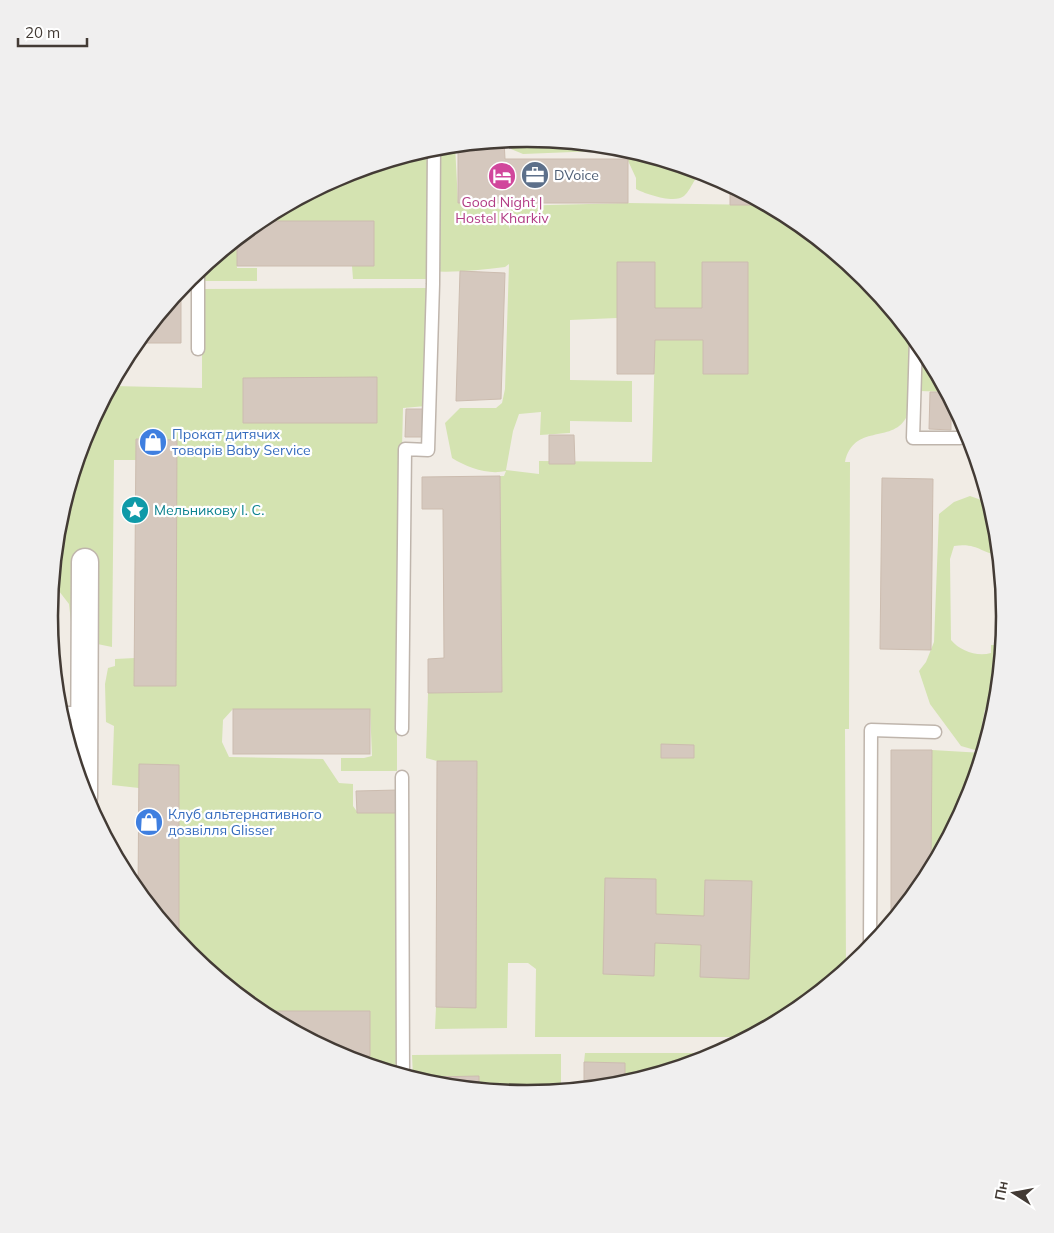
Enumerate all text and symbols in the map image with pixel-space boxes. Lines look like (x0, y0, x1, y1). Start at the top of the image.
scale bar (18, 15, 86, 47)
text: 20 m (25, 23, 60, 42)
office icon: DVoice (520, 160, 550, 190)
hotel icon: Good Night | Hostel Kharkiv (487, 161, 517, 191)
place label: DVoice (554, 166, 599, 184)
place label: Good Night | Hostel Kharkiv (455, 193, 549, 227)
place label: Прокат дитячих товарів Baby Service (172, 425, 311, 459)
shop icon: Прокат дитячих товарів Baby Service (138, 427, 168, 457)
place icon: Мельникову І. С. (120, 495, 150, 525)
place label: Мельникову І. С. (154, 501, 264, 519)
place label: Клуб альтернативного дозвілля Glisser (168, 805, 322, 839)
shop icon: Клуб альтернативного дозвілля Glisser (134, 807, 164, 837)
north arrow (989, 1168, 1039, 1218)
text: Пн (991, 1179, 1012, 1202)

